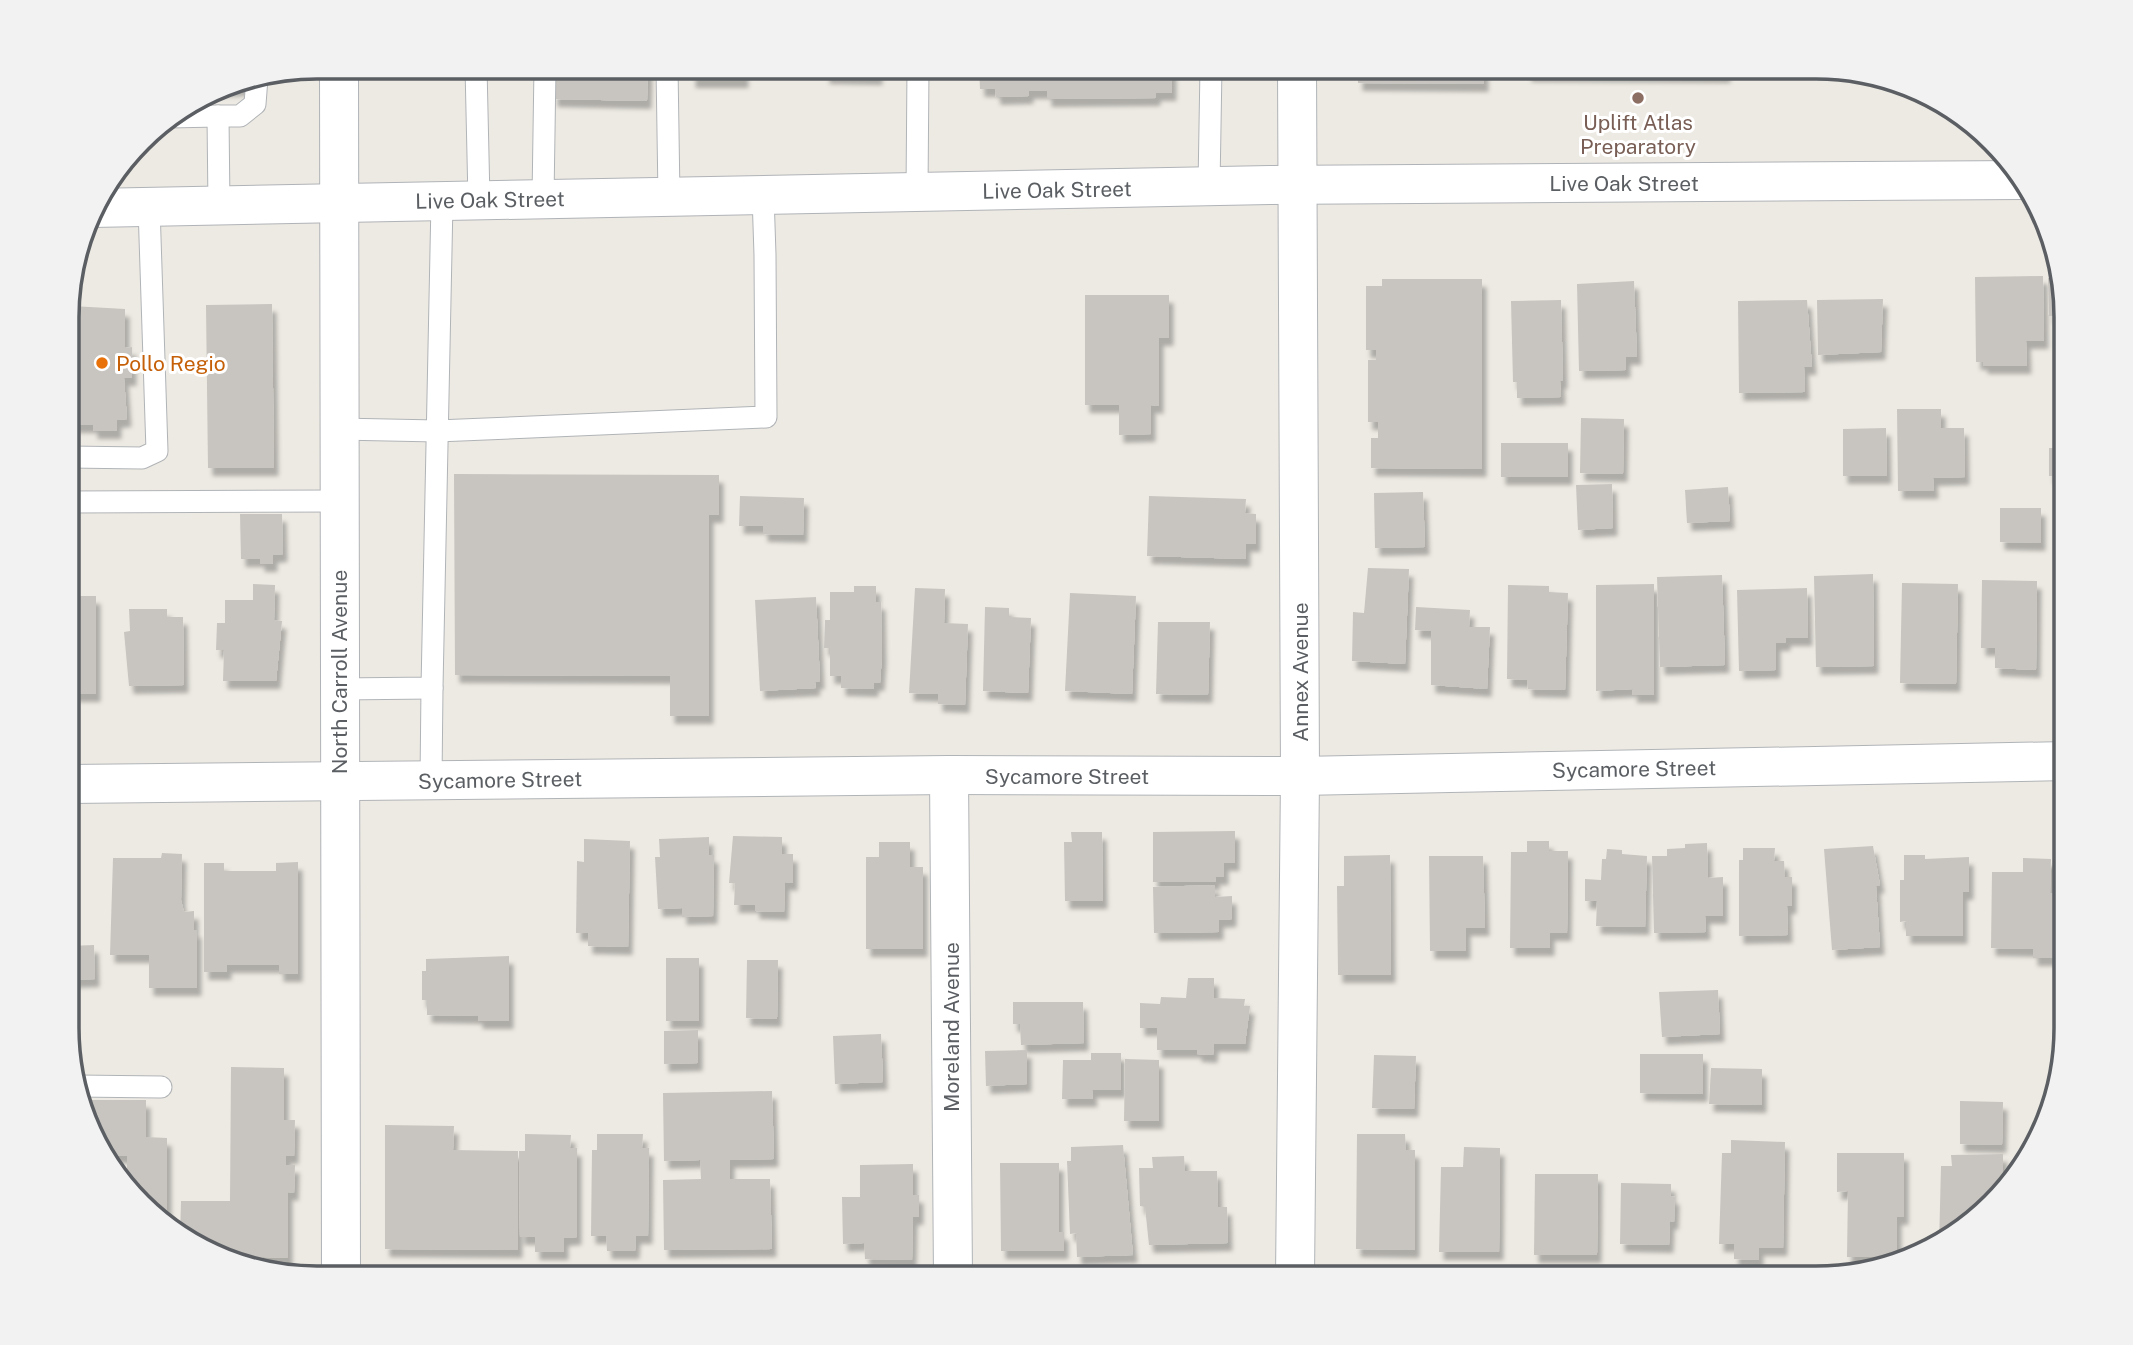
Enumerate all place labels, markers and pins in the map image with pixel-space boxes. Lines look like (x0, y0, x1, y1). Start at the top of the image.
marker: Uplift Atlas Preparatory (1630, 90, 1646, 106)
place label: Uplift Atlas Preparatory (1580, 110, 1696, 159)
place label: Pollo Regio (116, 351, 226, 376)
marker: Pollo Regio (94, 355, 110, 371)

